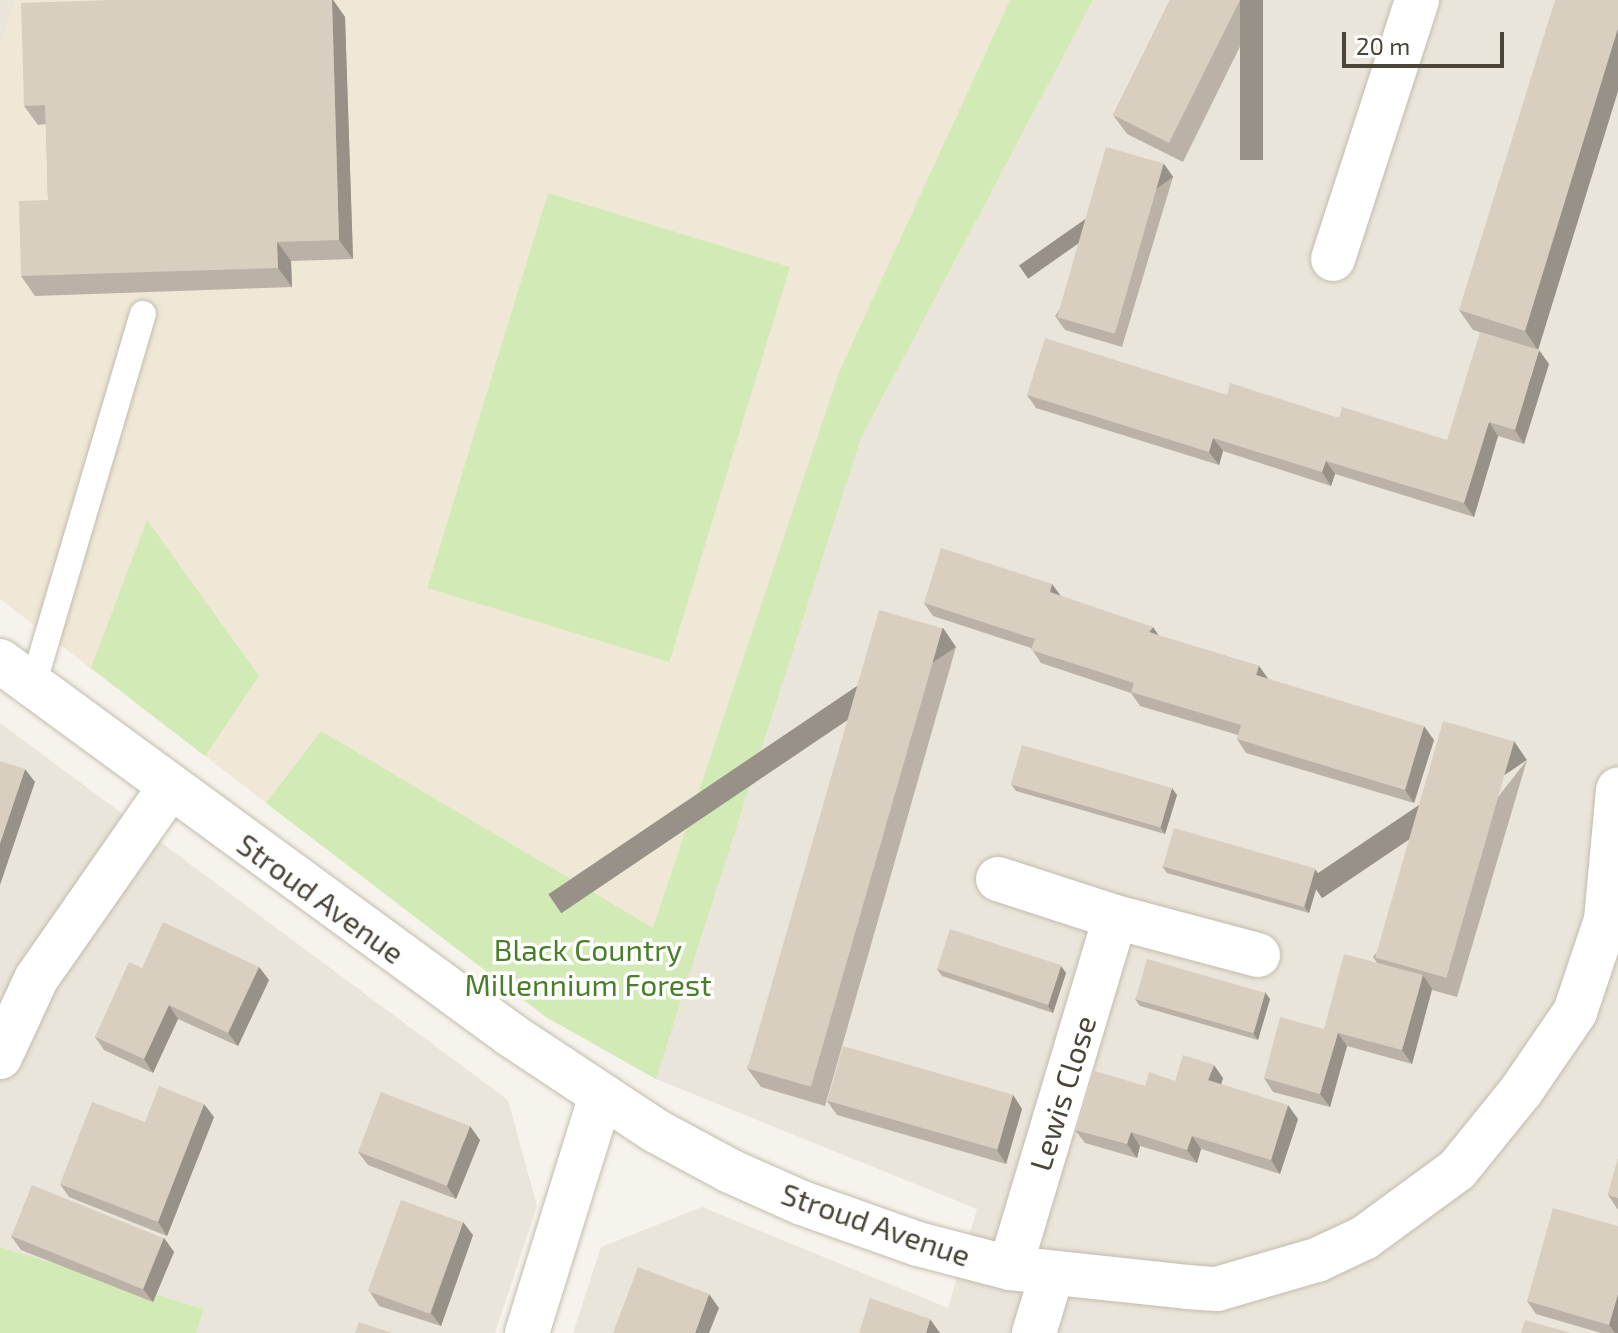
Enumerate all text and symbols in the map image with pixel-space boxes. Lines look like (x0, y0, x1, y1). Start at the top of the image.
scale bar (1346, 16, 1508, 66)
text: 20 m (1356, 31, 1410, 60)
street label: Stroud Avenue (230, 825, 412, 971)
park label: Black Country Millennium Forest (464, 931, 712, 1002)
street label: Lewis Close (1021, 1011, 1103, 1175)
street label: Stroud Avenue (776, 1175, 976, 1273)

